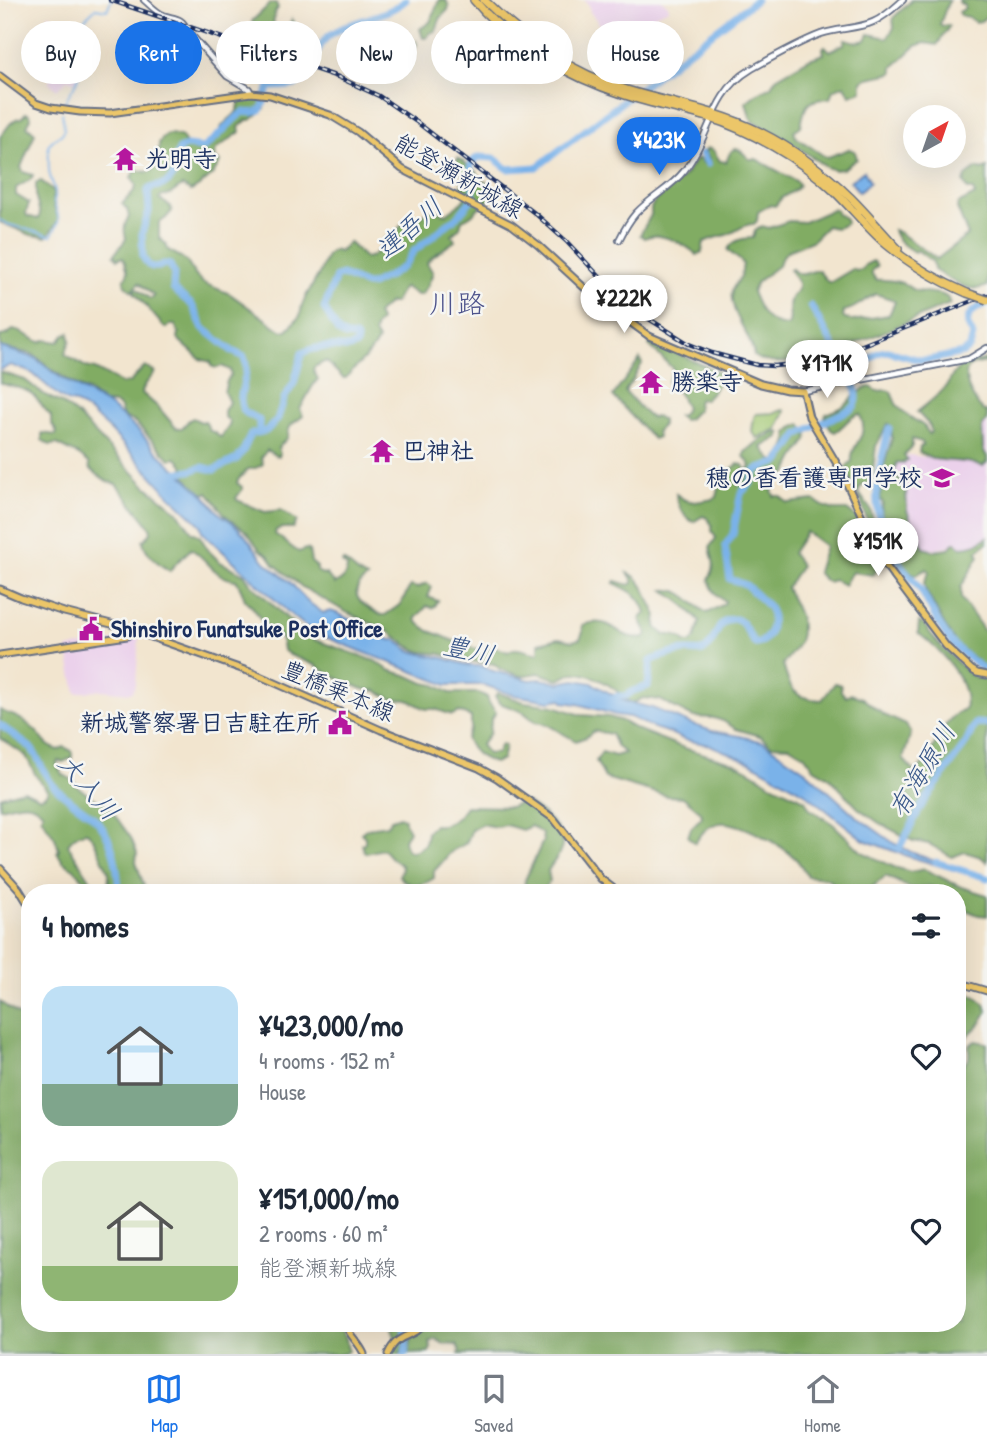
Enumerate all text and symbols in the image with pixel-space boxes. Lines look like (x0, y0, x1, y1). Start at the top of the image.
chip: Buy (21, 21, 101, 84)
chip: Rent (115, 21, 202, 84)
chip: Filters (216, 21, 322, 84)
chip: New (336, 21, 417, 84)
chip: Apartment (431, 21, 573, 84)
chip: House (587, 21, 684, 84)
north arrow (903, 105, 966, 168)
map controls (903, 105, 966, 168)
pin: ¥423K (610, 118, 708, 177)
text: ¥423K (633, 124, 685, 155)
street label: 能登瀬新城線 (389, 125, 530, 225)
place label: 光明寺 (145, 142, 217, 174)
temple icon: 光明寺 (111, 145, 139, 173)
water label: 連吾川 (368, 189, 450, 266)
pin: ¥222K (575, 276, 673, 335)
text: ¥222K (597, 282, 652, 313)
district label: 川路 (429, 284, 485, 322)
pin: ¥171K (778, 340, 876, 400)
text: ¥171K (802, 347, 852, 378)
place label: 勝楽寺 (671, 365, 743, 397)
temple icon: 勝楽寺 (637, 368, 665, 396)
place label: 巴神社 (402, 434, 474, 466)
temple icon: 巴神社 (368, 437, 396, 465)
place label: 穂の香看護専門学校 (706, 461, 922, 493)
school or university icon: 穂の香看護専門学校 (928, 464, 956, 492)
pin: ¥151K (829, 518, 927, 578)
text: ¥151K (853, 525, 903, 556)
place label: Shinshiro Funatsuke Post Office (111, 612, 383, 644)
public building icon: Shinshiro Funatsuke Post Office (77, 615, 105, 643)
water label: 豊川 (440, 627, 498, 672)
street label: 豊橋乗本線 (277, 652, 400, 728)
place label: 新城警察署日吉駐在所 (80, 706, 320, 738)
public building icon: 新城警察署日吉駐在所 (326, 709, 354, 737)
water label: 有海原川 (880, 716, 963, 823)
water label: 大入川 (51, 746, 128, 828)
text: 4 homes (42, 906, 129, 946)
icon: filters (907, 907, 945, 945)
text: ¥423,000/mo (259, 1005, 403, 1045)
icon: home (98, 1014, 182, 1098)
icon: heart (907, 1037, 945, 1075)
text: 4 rooms · 152 m² (259, 1045, 395, 1076)
text: House (259, 1076, 306, 1107)
text: ¥151,000/mo (259, 1178, 399, 1218)
icon: home (98, 1189, 182, 1273)
icon: heart (907, 1212, 945, 1250)
text: 2 rooms · 60 m² (259, 1218, 388, 1249)
text: 能登瀬新城線 (259, 1252, 397, 1283)
tab: Map (145, 1370, 183, 1438)
tab: Saved (474, 1370, 513, 1438)
tab: Home (804, 1370, 842, 1438)

